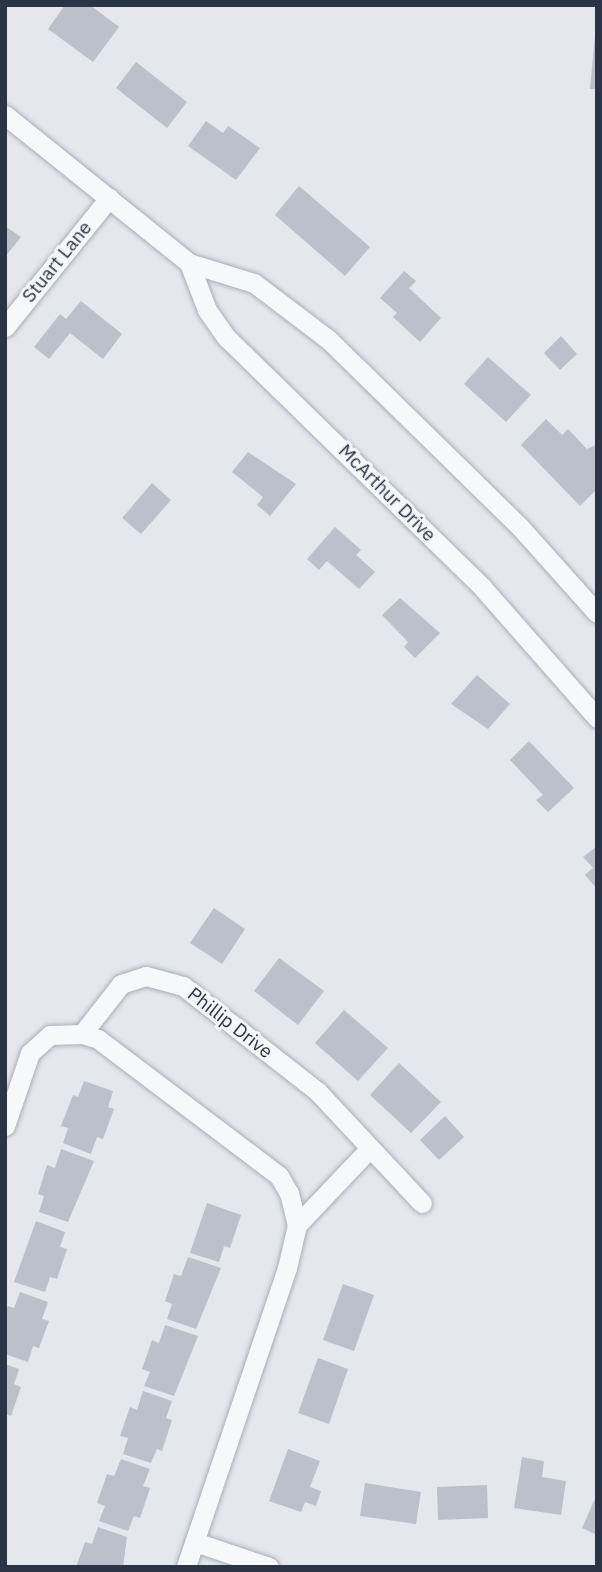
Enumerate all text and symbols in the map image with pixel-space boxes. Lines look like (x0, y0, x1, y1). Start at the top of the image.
street label: Stuart Lane (17, 217, 97, 307)
street label: McArthur Drive (334, 440, 440, 546)
street label: Phillip Drive (183, 983, 277, 1063)

